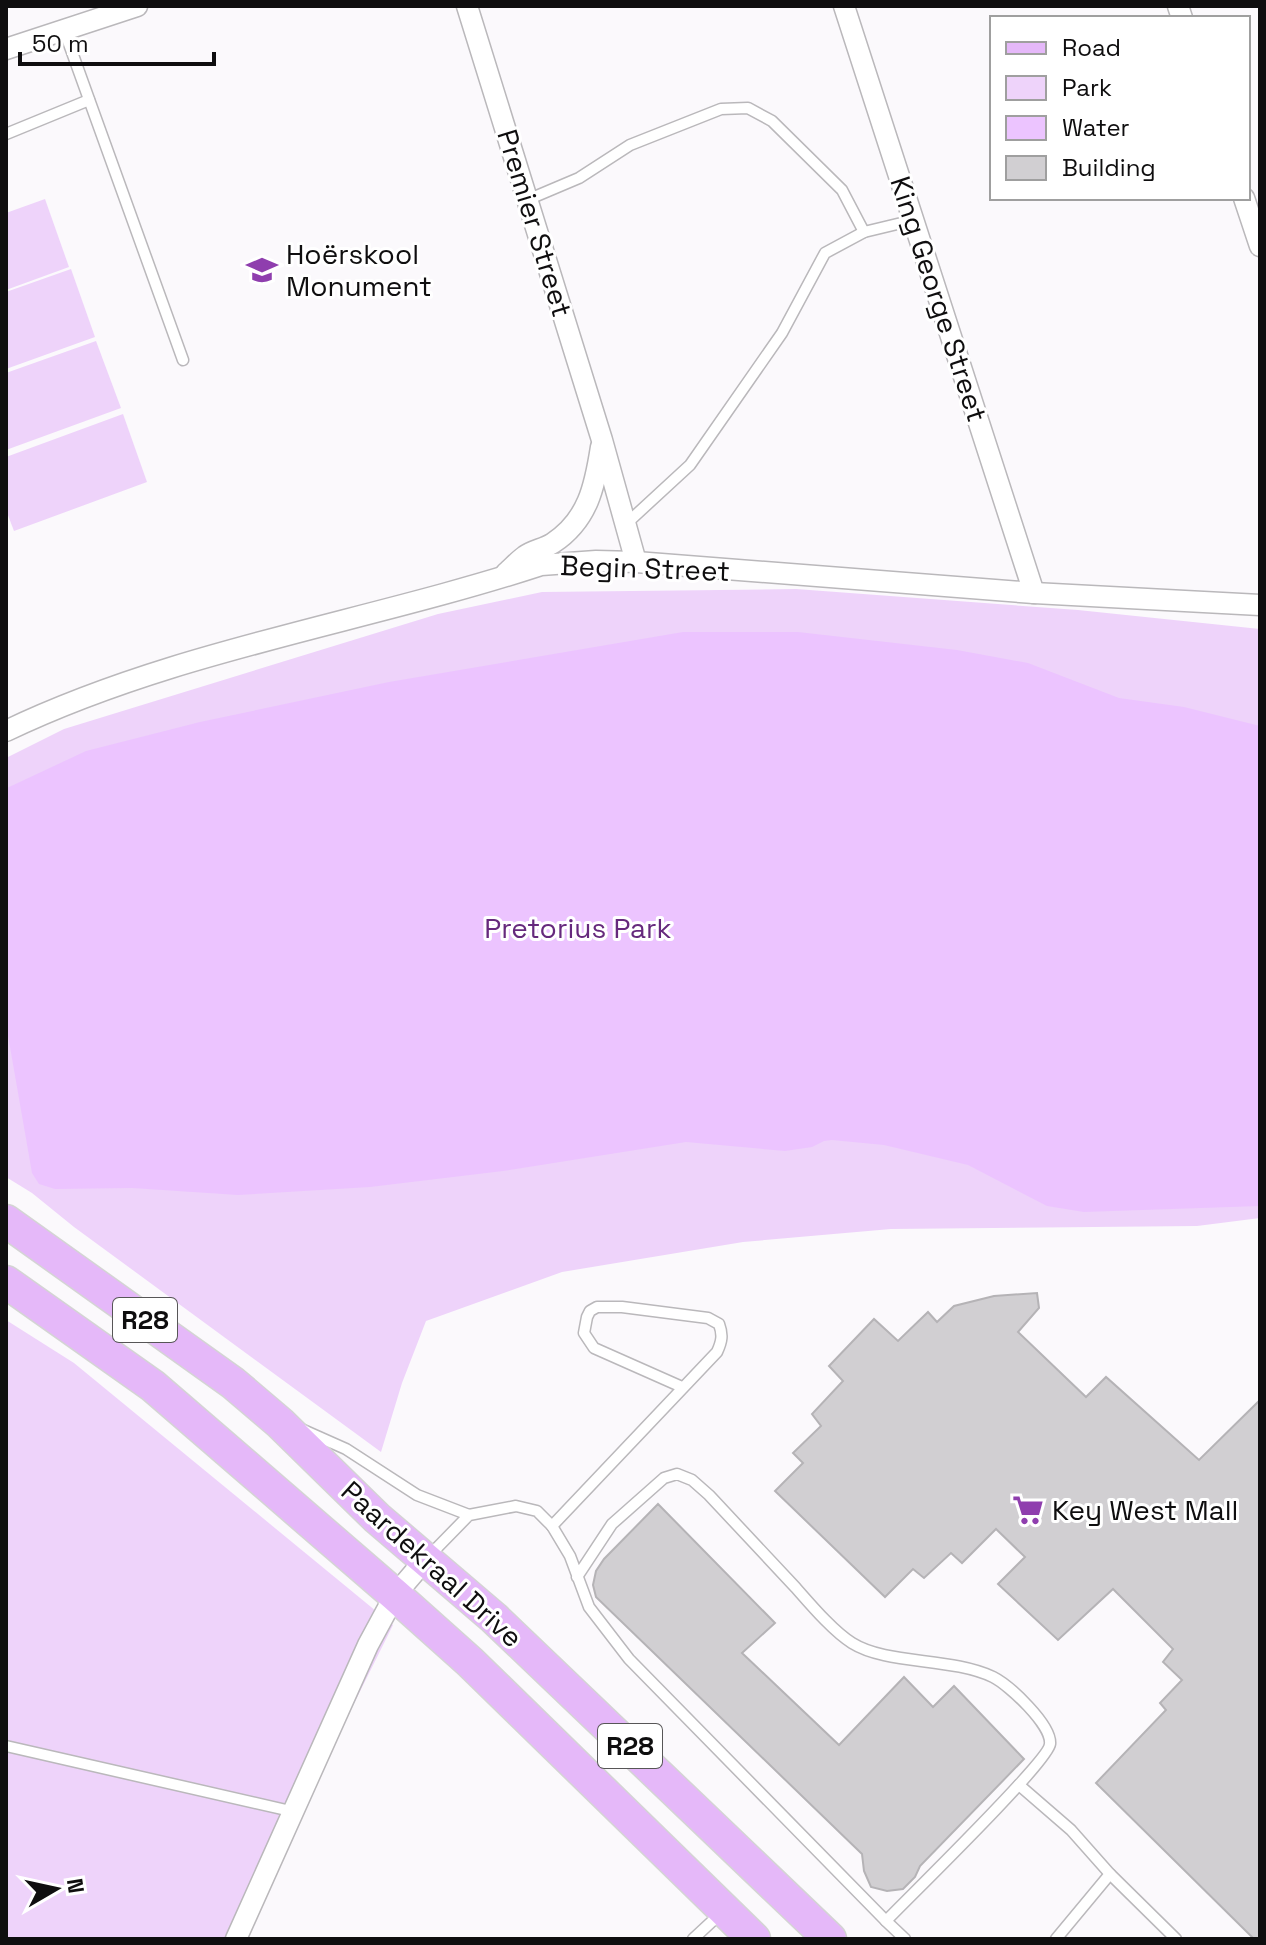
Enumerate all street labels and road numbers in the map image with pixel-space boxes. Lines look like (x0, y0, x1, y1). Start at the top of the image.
street label: Premier Street (489, 125, 581, 321)
street label: King George Street (882, 172, 996, 426)
street label: Begin Street (560, 547, 730, 589)
road number: R28 (113, 1298, 177, 1342)
street label: Paardekraal Drive (334, 1473, 530, 1655)
road number: R28 (598, 1724, 662, 1768)

